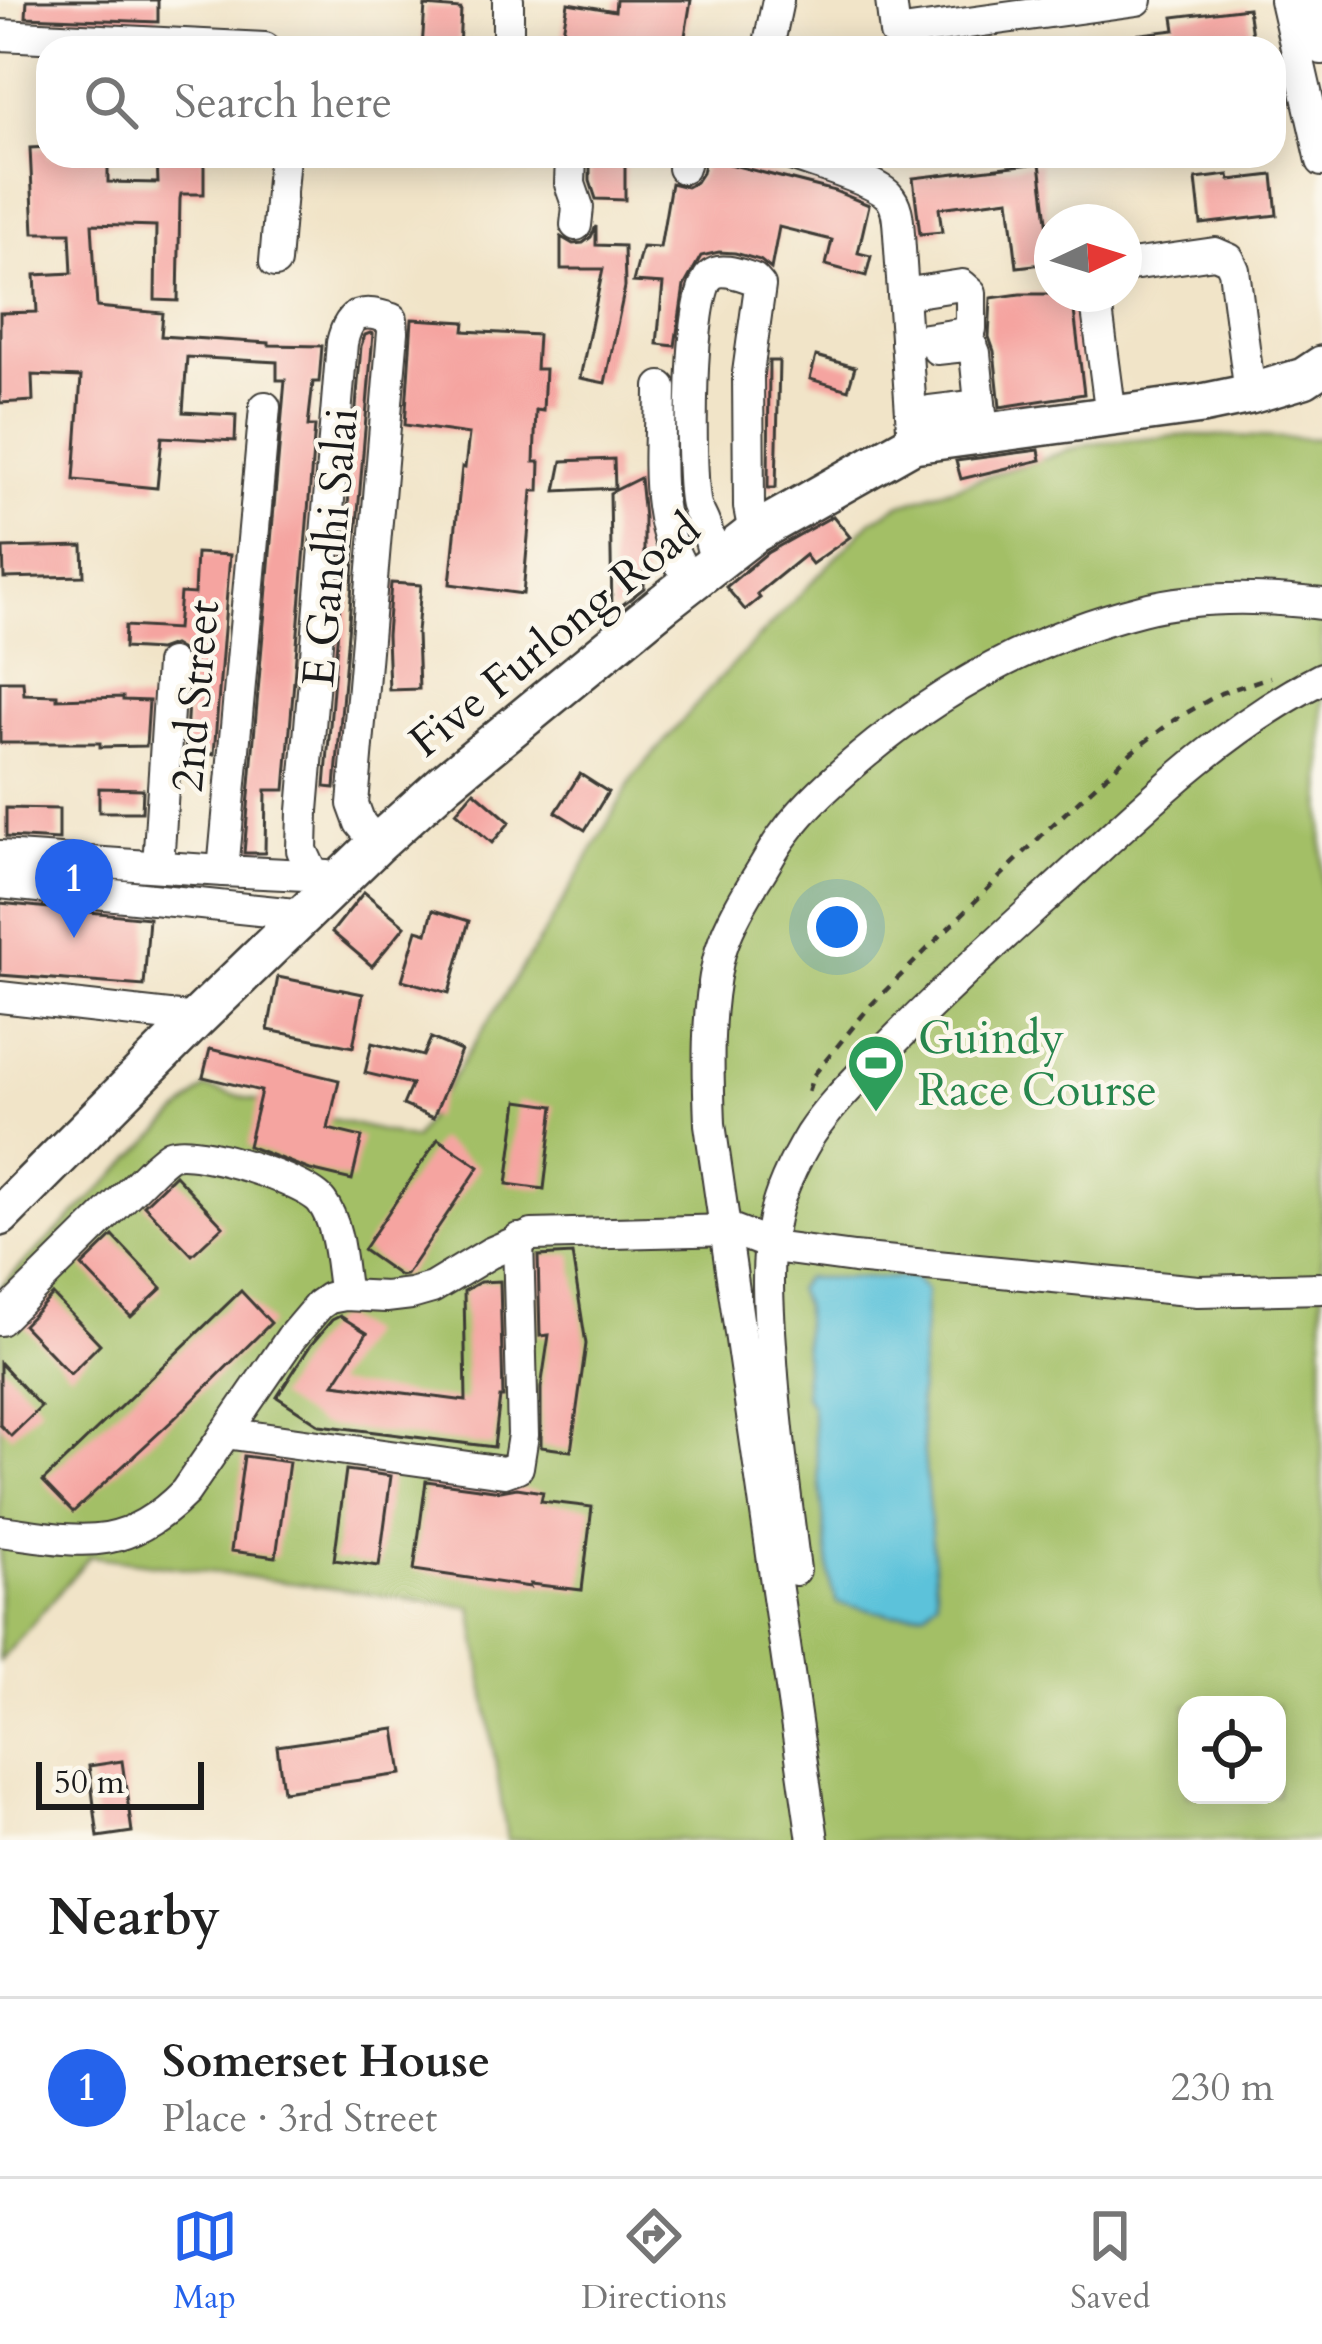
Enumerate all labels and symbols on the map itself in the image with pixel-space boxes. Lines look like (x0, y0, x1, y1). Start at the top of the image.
north arrow (1034, 204, 1142, 312)
street label: E Gandhi Salai (288, 405, 373, 689)
street label: Five Furlong Road (397, 499, 713, 771)
street label: 2nd Street (157, 597, 234, 795)
pin: 1 (35, 839, 113, 938)
your location (807, 897, 867, 957)
place label: Guindy Race Course (918, 1008, 1157, 1121)
sports icon: Guindy Race Course (845, 1032, 907, 1114)
scale bar (36, 1756, 204, 1809)

